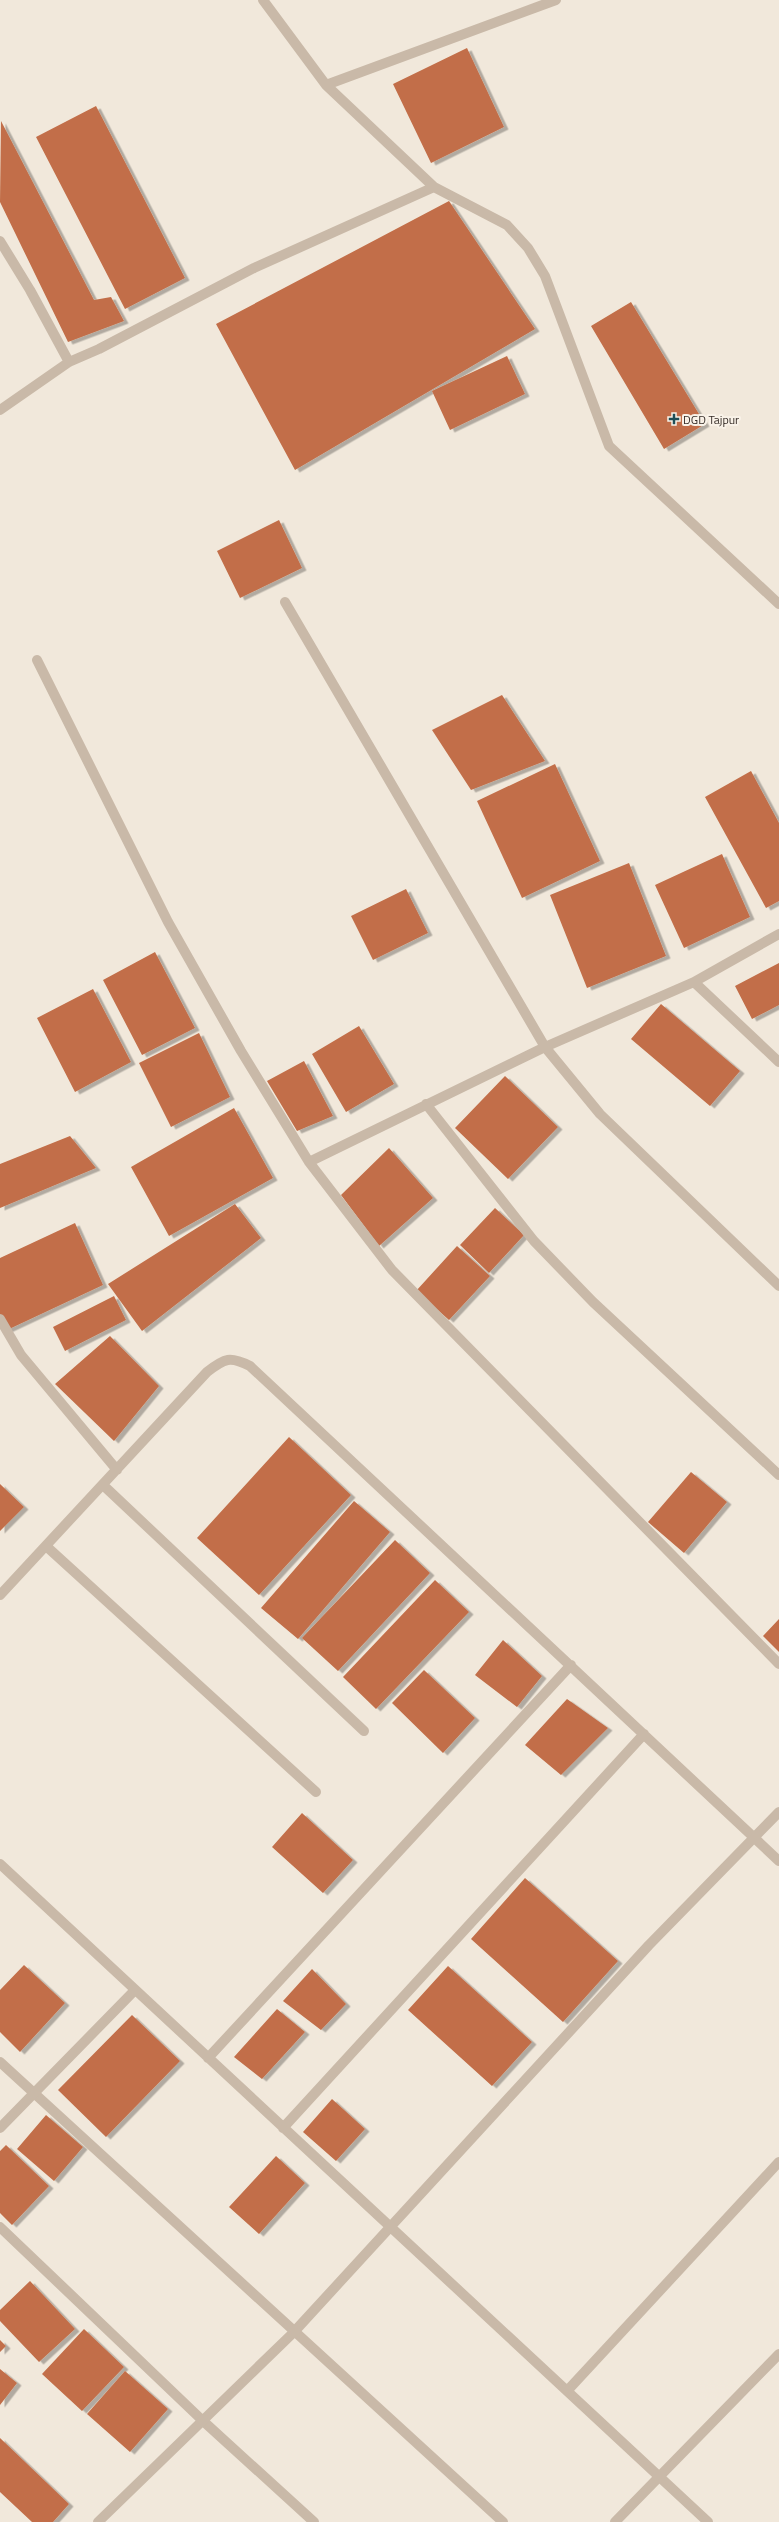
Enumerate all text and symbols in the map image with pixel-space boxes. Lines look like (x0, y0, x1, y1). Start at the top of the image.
place label: DGD Tajpur (683, 410, 739, 429)
marker: DGD Tajpur (668, 413, 680, 425)

